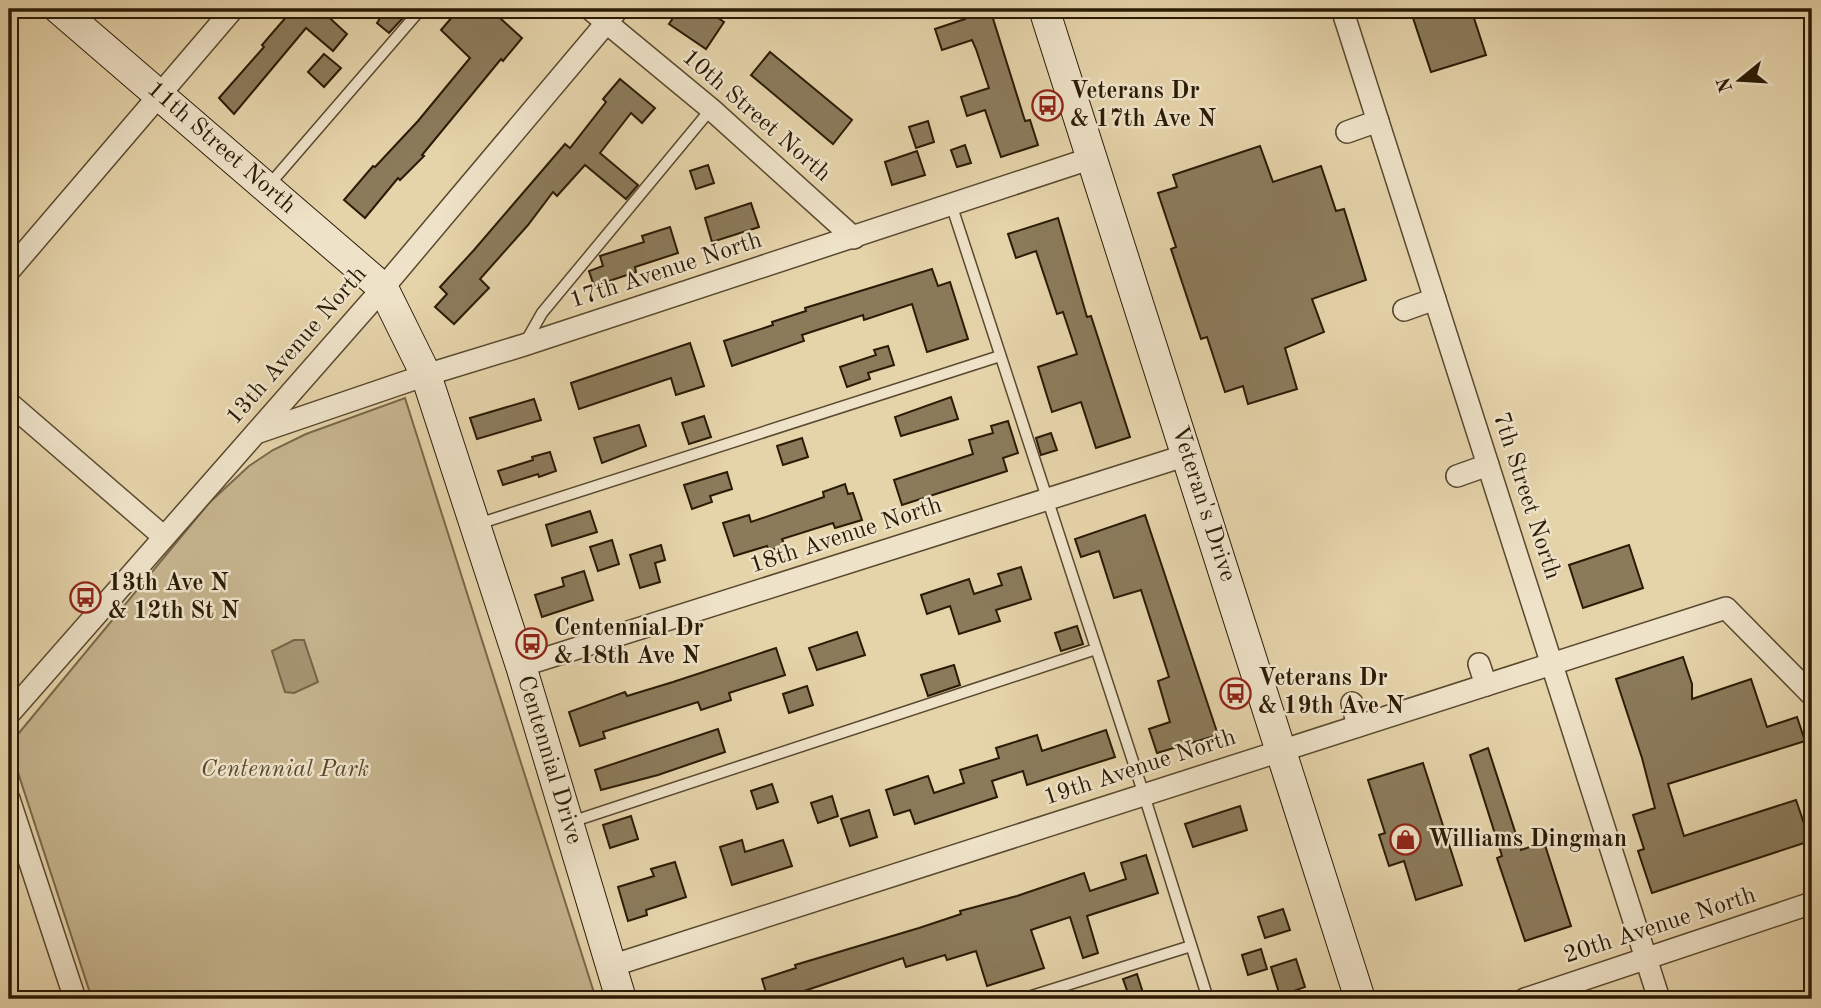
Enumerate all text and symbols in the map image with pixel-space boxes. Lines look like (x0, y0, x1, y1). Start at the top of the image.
street label: 10th Street North (677, 45, 835, 187)
north arrow (1706, 46, 1776, 116)
text: N (1715, 74, 1737, 94)
street label: 11th Street North (142, 77, 300, 219)
place label: Veterans Dr & 17th Ave N (1070, 80, 1217, 132)
bus stop icon: Veterans Dr & 17th Ave N (1030, 89, 1064, 123)
street label: 17th Avenue North (567, 229, 765, 313)
street label: 13th Avenue North (222, 262, 372, 430)
street label: 7th Street North (1488, 409, 1564, 583)
street label: Veteran's Drive (1167, 423, 1239, 585)
street label: 18th Avenue North (747, 494, 945, 578)
place label: 13th Ave N & 12th St N (108, 572, 240, 624)
bus stop icon: 13th Ave N & 12th St N (68, 581, 102, 615)
place label: Centennial Dr & 18th Ave N (554, 617, 704, 669)
bus stop icon: Centennial Dr & 18th Ave N (514, 626, 548, 660)
place label: Veterans Dr & 19th Ave N (1258, 667, 1405, 719)
street label: Centennial Drive (512, 673, 586, 847)
bus stop icon: Veterans Dr & 19th Ave N (1218, 676, 1252, 710)
street label: 19th Avenue North (1041, 726, 1239, 810)
park label: Centennial Park (201, 758, 369, 782)
shop icon: Williams Dingman (1388, 823, 1422, 857)
place label: Williams Dingman (1428, 828, 1627, 852)
street label: 20th Avenue North (1561, 884, 1759, 968)

